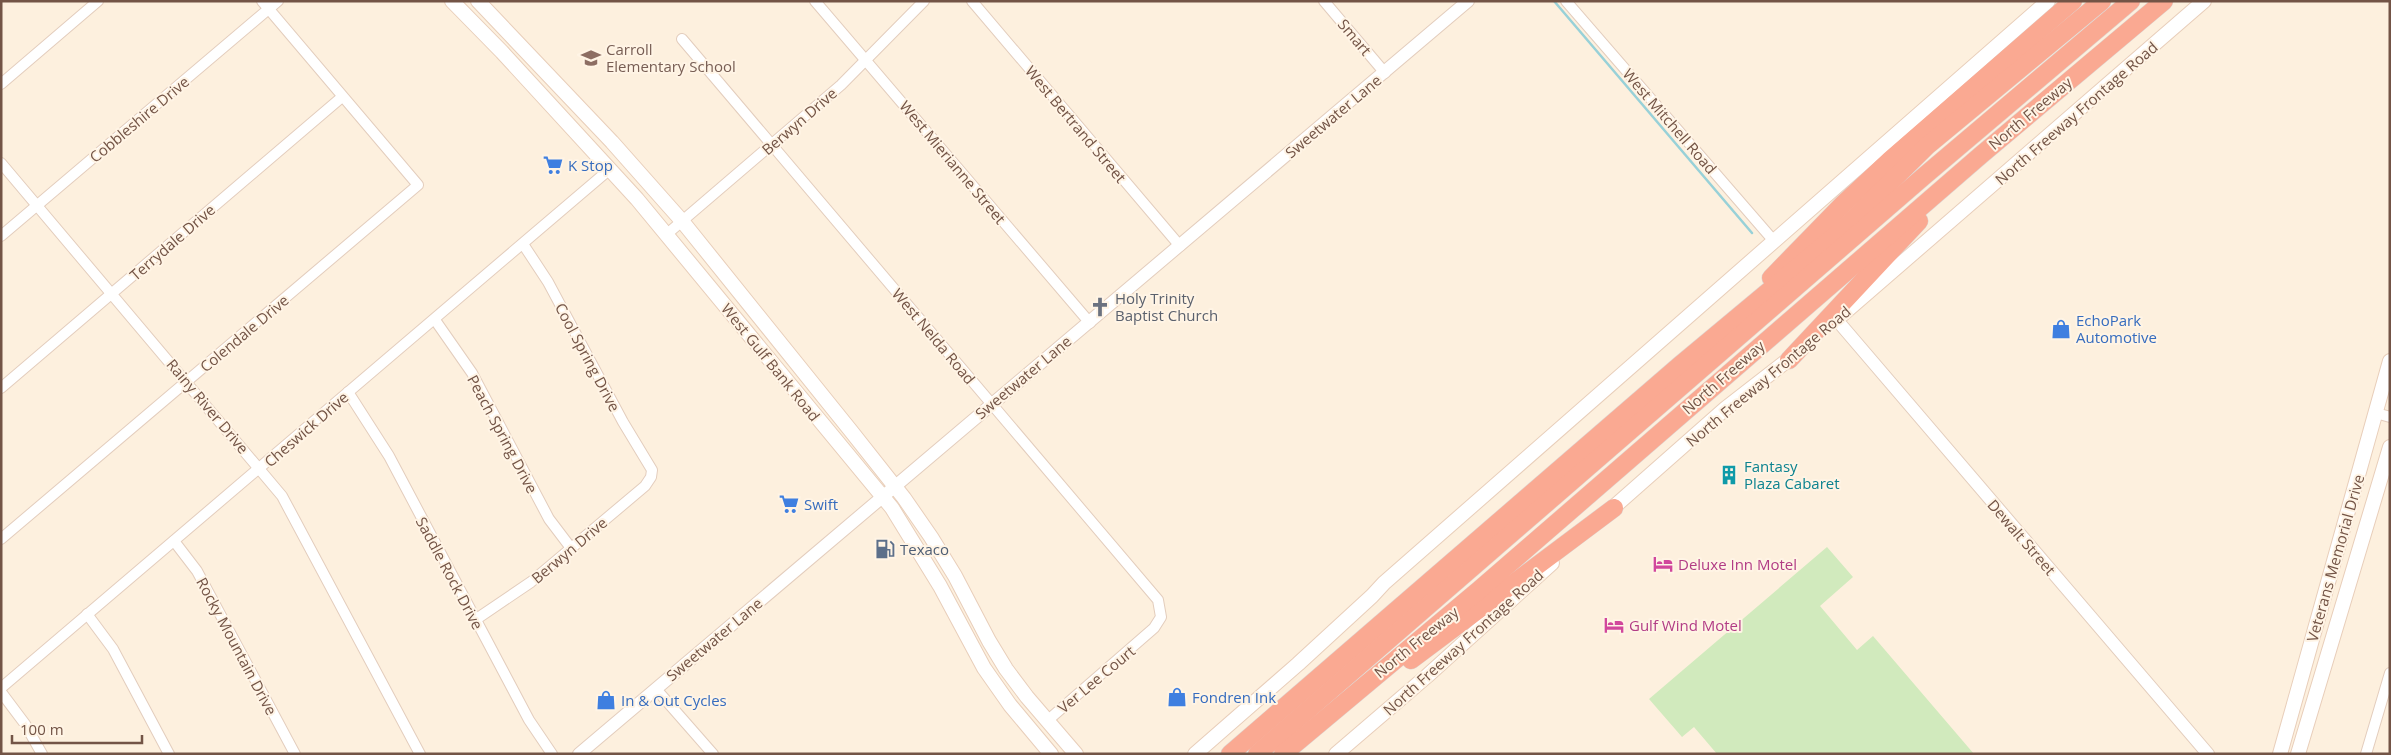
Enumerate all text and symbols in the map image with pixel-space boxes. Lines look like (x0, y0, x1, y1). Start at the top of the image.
street label: Smart (1334, 15, 1376, 59)
street label: North Freeway Frontage Road (1991, 37, 2161, 189)
place label: Carroll Elementary School (606, 39, 736, 76)
school or university icon: Carroll Elementary School (580, 47, 602, 69)
street label: West Bertrand Street (1021, 61, 1131, 187)
street label: West Mitchell Road (1619, 64, 1721, 178)
street label: Sweetwater Lane (1281, 70, 1385, 162)
street label: Cobbleshire Drive (85, 71, 193, 167)
street label: North Freeway (1984, 72, 2076, 154)
street label: Berwyn Drive (757, 83, 841, 159)
street label: West Mierianne Street (895, 96, 1011, 228)
supermarket icon: K Stop (542, 154, 564, 176)
place label: K Stop (568, 155, 613, 175)
street label: Terrydale Drive (125, 199, 219, 285)
street label: West Nelda Road (888, 284, 980, 388)
place label: Holy Trinity Baptist Church (1115, 288, 1218, 325)
street label: Colendale Drive (195, 290, 293, 376)
church icon: Holy Trinity Baptist Church (1089, 296, 1111, 318)
street label: Cool Spring Drive (551, 299, 625, 415)
street label: West Gulf Bank Road (717, 299, 825, 425)
street label: North Freeway Frontage Road (1682, 302, 1854, 450)
place label: EchoPark Automotive (2076, 310, 2157, 347)
shop icon: EchoPark Automotive (2050, 318, 2072, 340)
street label: Sweetwater Lane (971, 331, 1075, 423)
street label: North Freeway (1678, 336, 1768, 418)
street label: Rainy River Drive (163, 354, 253, 458)
street label: Peach Spring Drive (463, 371, 543, 497)
street label: Cheswick Drive (260, 387, 352, 471)
place label: Fantasy Plaza Cabaret (1744, 456, 1840, 493)
building icon: Fantasy Plaza Cabaret (1718, 464, 1740, 486)
street label: Veterans Memorial Drive (2301, 472, 2369, 644)
supermarket icon: Swift (778, 493, 800, 515)
place label: Swift (804, 494, 838, 514)
street label: Dewalt Street (1984, 495, 2060, 579)
street label: Berwyn Drive (527, 512, 611, 588)
street label: Saddle Rock Drive (412, 513, 488, 633)
fuel station icon: Texaco (874, 538, 896, 560)
place label: Texaco (900, 539, 949, 559)
hotel icon: Deluxe Inn Motel (1652, 553, 1674, 575)
place label: Deluxe Inn Motel (1678, 554, 1797, 574)
street label: North Freeway Frontage Road (1379, 565, 1547, 719)
street label: Rocky Mountain Drive (192, 574, 282, 718)
street label: Sweetwater Lane (662, 593, 766, 685)
street label: North Freeway (1370, 601, 1463, 682)
hotel icon: Gulf Wind Motel (1603, 614, 1625, 636)
place label: Gulf Wind Motel (1629, 615, 1742, 635)
street label: Ver Lee Court (1053, 641, 1139, 717)
shop icon: Fondren Ink (1166, 686, 1188, 708)
place label: Fondren Ink (1192, 687, 1276, 707)
shop icon: In & Out Cycles (595, 689, 617, 711)
place label: In & Out Cycles (621, 690, 727, 710)
scale bar (12, 712, 142, 744)
text: 100 m (20, 719, 64, 739)

